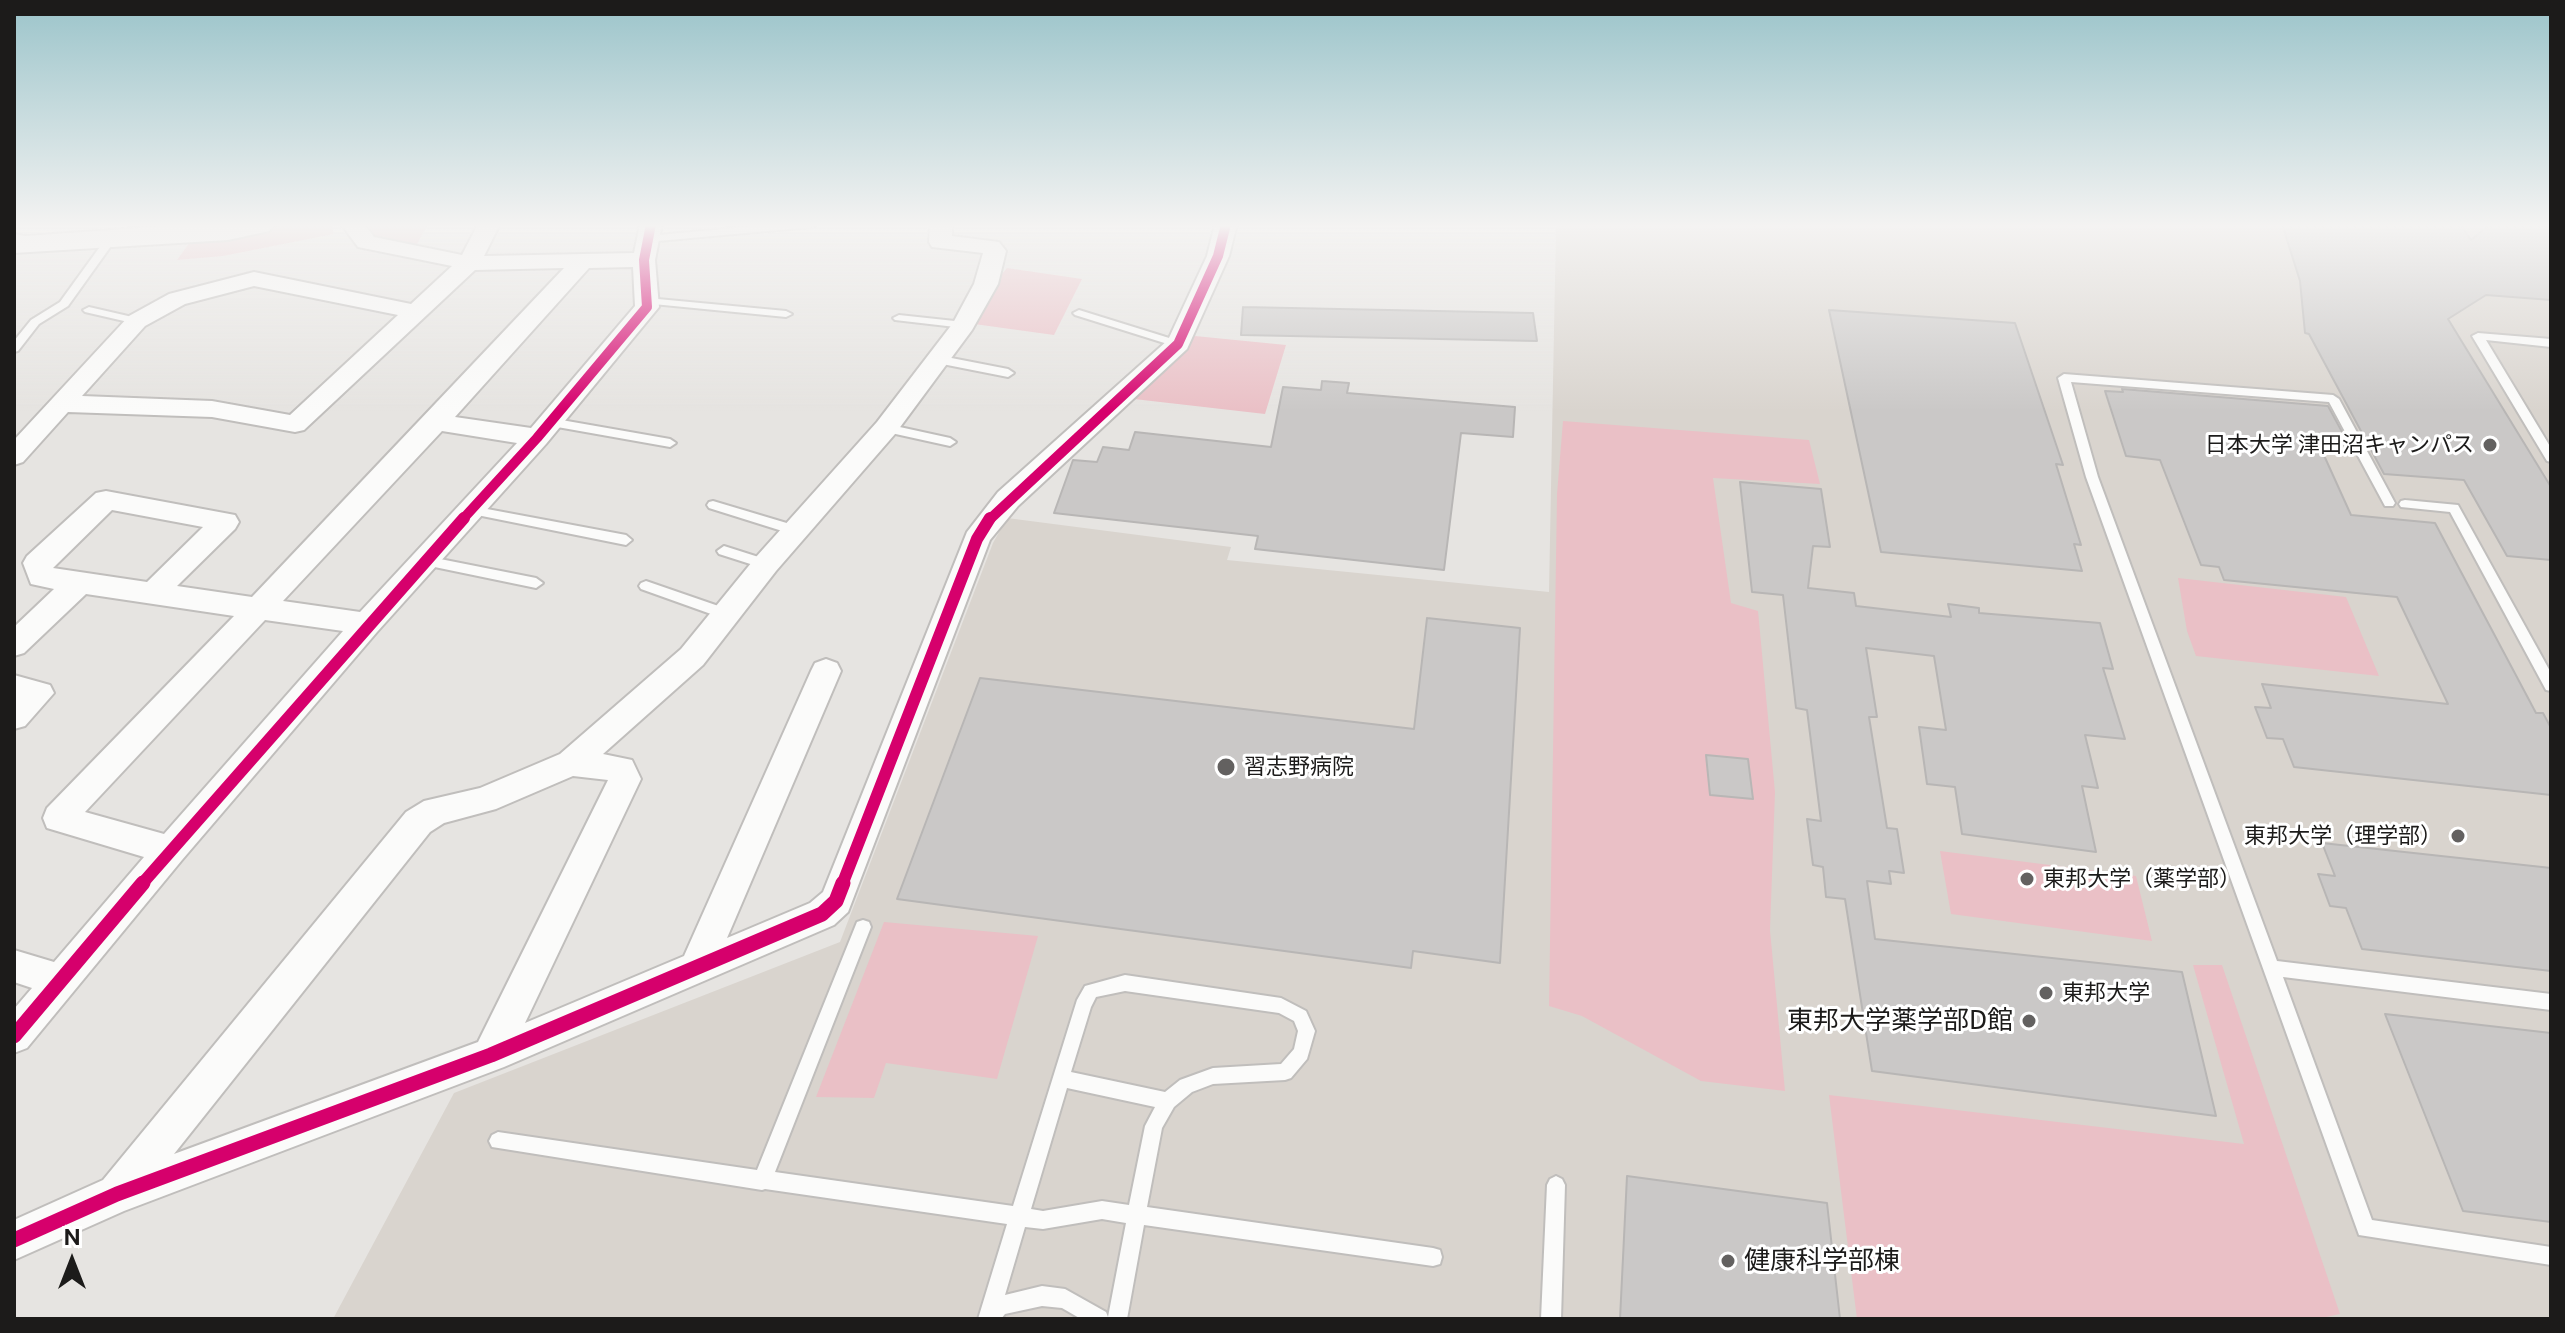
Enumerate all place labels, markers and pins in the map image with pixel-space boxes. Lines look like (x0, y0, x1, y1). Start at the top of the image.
place label: 日本大学 津田沼キャンパス (2205, 432, 2474, 458)
marker: 日本大学 津田沼キャンパス (2481, 436, 2499, 454)
place label: 習志野病院 (1244, 754, 1354, 780)
marker: 習志野病院 (1215, 756, 1237, 778)
place label: 東邦大学（理学部） (2244, 823, 2442, 849)
marker: 東邦大学（理学部） (2449, 827, 2467, 845)
place label: 東邦大学（薬学部） (2043, 866, 2241, 892)
marker: 東邦大学（薬学部） (2018, 870, 2036, 888)
place label: 東邦大学 (2062, 980, 2150, 1006)
marker: 東邦大学 (2037, 984, 2055, 1002)
place label: 東邦大学薬学部D館 (1787, 1005, 2013, 1037)
marker: 東邦大学薬学部D館 (2020, 1012, 2038, 1030)
place label: 健康科学部棟 (1744, 1245, 1900, 1277)
marker: 健康科学部棟 (1719, 1252, 1737, 1270)

